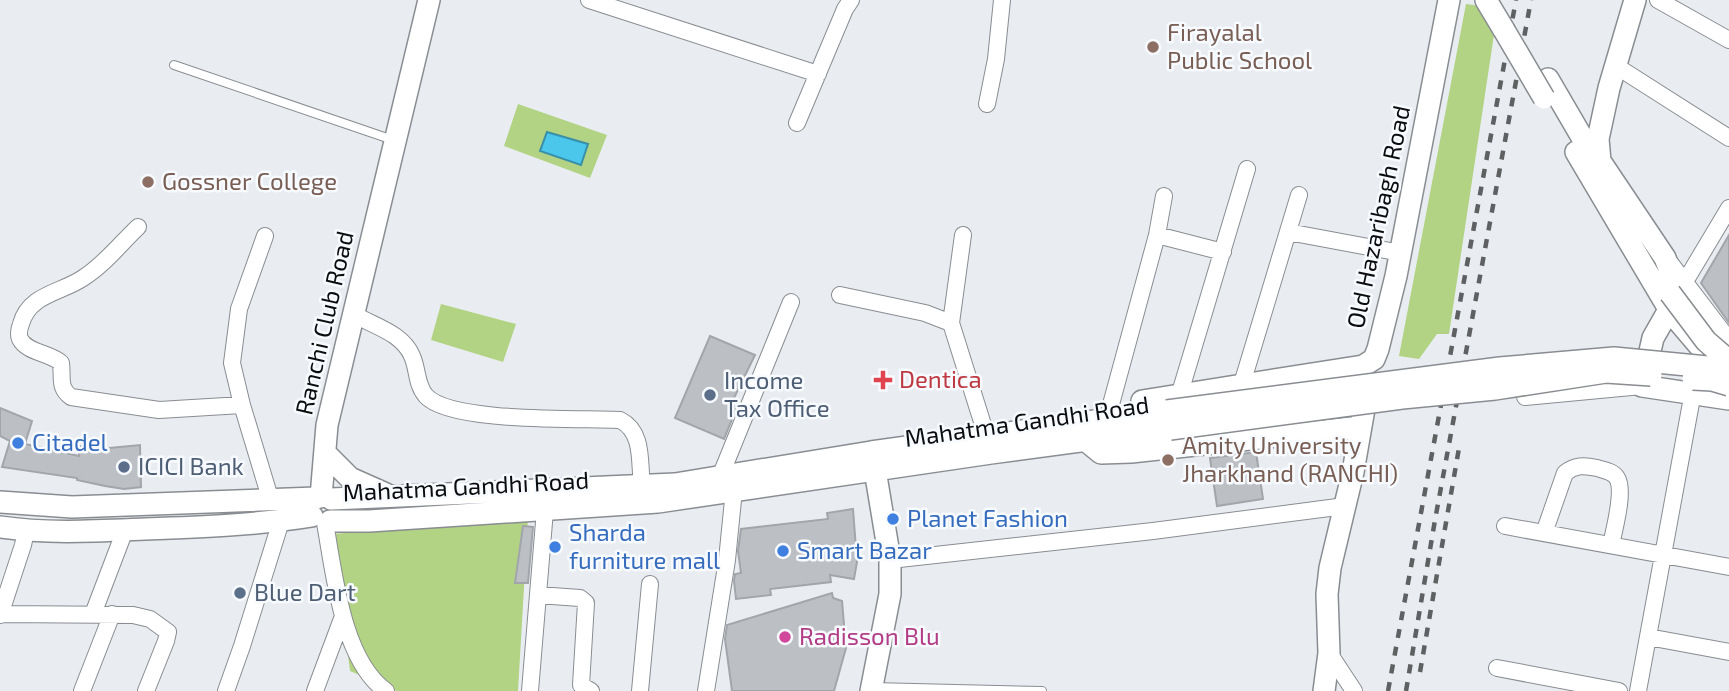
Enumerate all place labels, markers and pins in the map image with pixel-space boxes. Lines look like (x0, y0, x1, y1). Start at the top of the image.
place label: Firayalal Public School (1167, 17, 1312, 74)
marker: Firayalal Public School (1145, 39, 1161, 55)
place label: Gossner College (162, 166, 337, 195)
marker: Gossner College (140, 174, 156, 190)
place label: Dentica (899, 364, 982, 393)
place label: Income Tax Office (724, 365, 830, 422)
marker: Dentica (873, 370, 893, 390)
marker: Income Tax Office (702, 387, 718, 403)
place label: Citadel (32, 427, 108, 456)
place label: Amity University Jharkhand (RANCHI) (1182, 430, 1398, 487)
marker: Citadel (10, 435, 26, 451)
place label: ICICI Bank (138, 451, 244, 480)
marker: Amity University Jharkhand (RANCHI) (1160, 452, 1176, 468)
marker: ICICI Bank (116, 459, 132, 475)
place label: Planet Fashion (907, 503, 1068, 532)
marker: Planet Fashion (885, 511, 901, 527)
place label: Sharda furniture mall (569, 517, 720, 574)
place label: Smart Bazar (797, 535, 932, 564)
marker: Sharda furniture mall (547, 539, 563, 555)
marker: Smart Bazar (775, 543, 791, 559)
place label: Blue Dart (254, 577, 356, 606)
marker: Blue Dart (232, 585, 248, 601)
place label: Radisson Blu (799, 621, 940, 650)
marker: Radisson Blu (777, 629, 793, 645)

